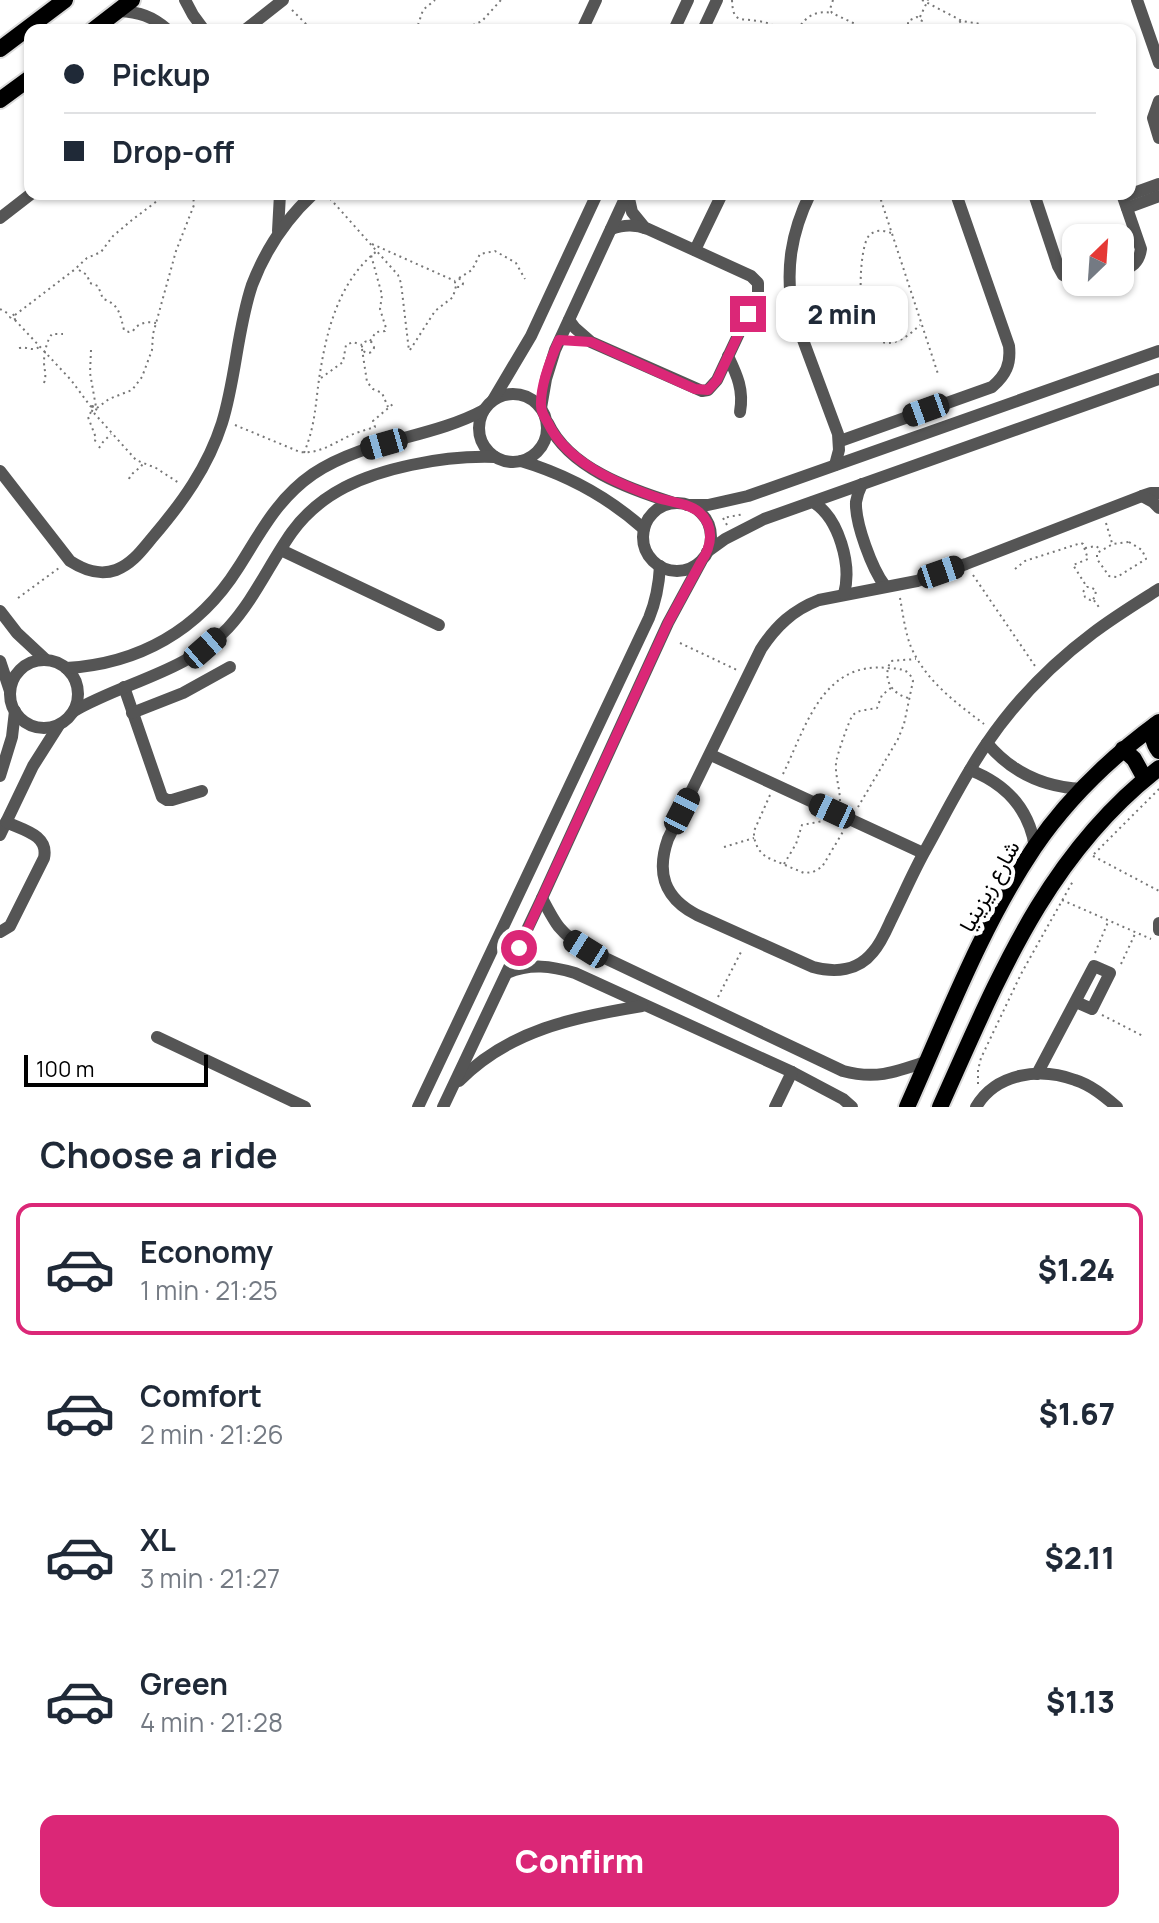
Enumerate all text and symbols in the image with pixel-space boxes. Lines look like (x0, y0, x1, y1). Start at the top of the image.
text: Pickup (112, 54, 210, 95)
text: Drop-off (112, 131, 234, 172)
north arrow (1062, 224, 1134, 296)
map controls (1062, 224, 1134, 296)
callout: 2 min (776, 286, 908, 342)
route end (730, 296, 766, 332)
text: 2 min (808, 296, 876, 332)
car (899, 391, 953, 429)
car (358, 426, 410, 462)
car (914, 553, 968, 591)
car (179, 623, 231, 673)
car (660, 784, 704, 838)
car (805, 790, 859, 832)
street label: شارع زيزينيا (952, 835, 1026, 937)
car (559, 926, 613, 972)
route start (501, 930, 537, 966)
scale bar (24, 1051, 208, 1087)
text: 100 m (36, 1054, 94, 1084)
text: Choose a ride (40, 1130, 278, 1179)
text: Economy (140, 1231, 273, 1272)
icon: car (44, 1233, 116, 1305)
text: $1.24 (1038, 1249, 1115, 1290)
text: 1 min · 21:25 (140, 1272, 278, 1308)
text: Comfort (140, 1375, 262, 1416)
icon: car (44, 1377, 116, 1449)
text: $1.67 (1039, 1393, 1115, 1434)
text: 2 min · 21:26 (140, 1416, 284, 1452)
text: XL (140, 1519, 176, 1560)
icon: car (44, 1521, 116, 1593)
text: $2.11 (1044, 1537, 1115, 1578)
text: 3 min · 21:27 (140, 1560, 280, 1596)
text: Green (140, 1663, 228, 1704)
icon: car (44, 1665, 116, 1737)
text: $1.13 (1046, 1681, 1115, 1722)
text: 4 min · 21:28 (140, 1704, 283, 1740)
button: Confirm (40, 1815, 1119, 1907)

